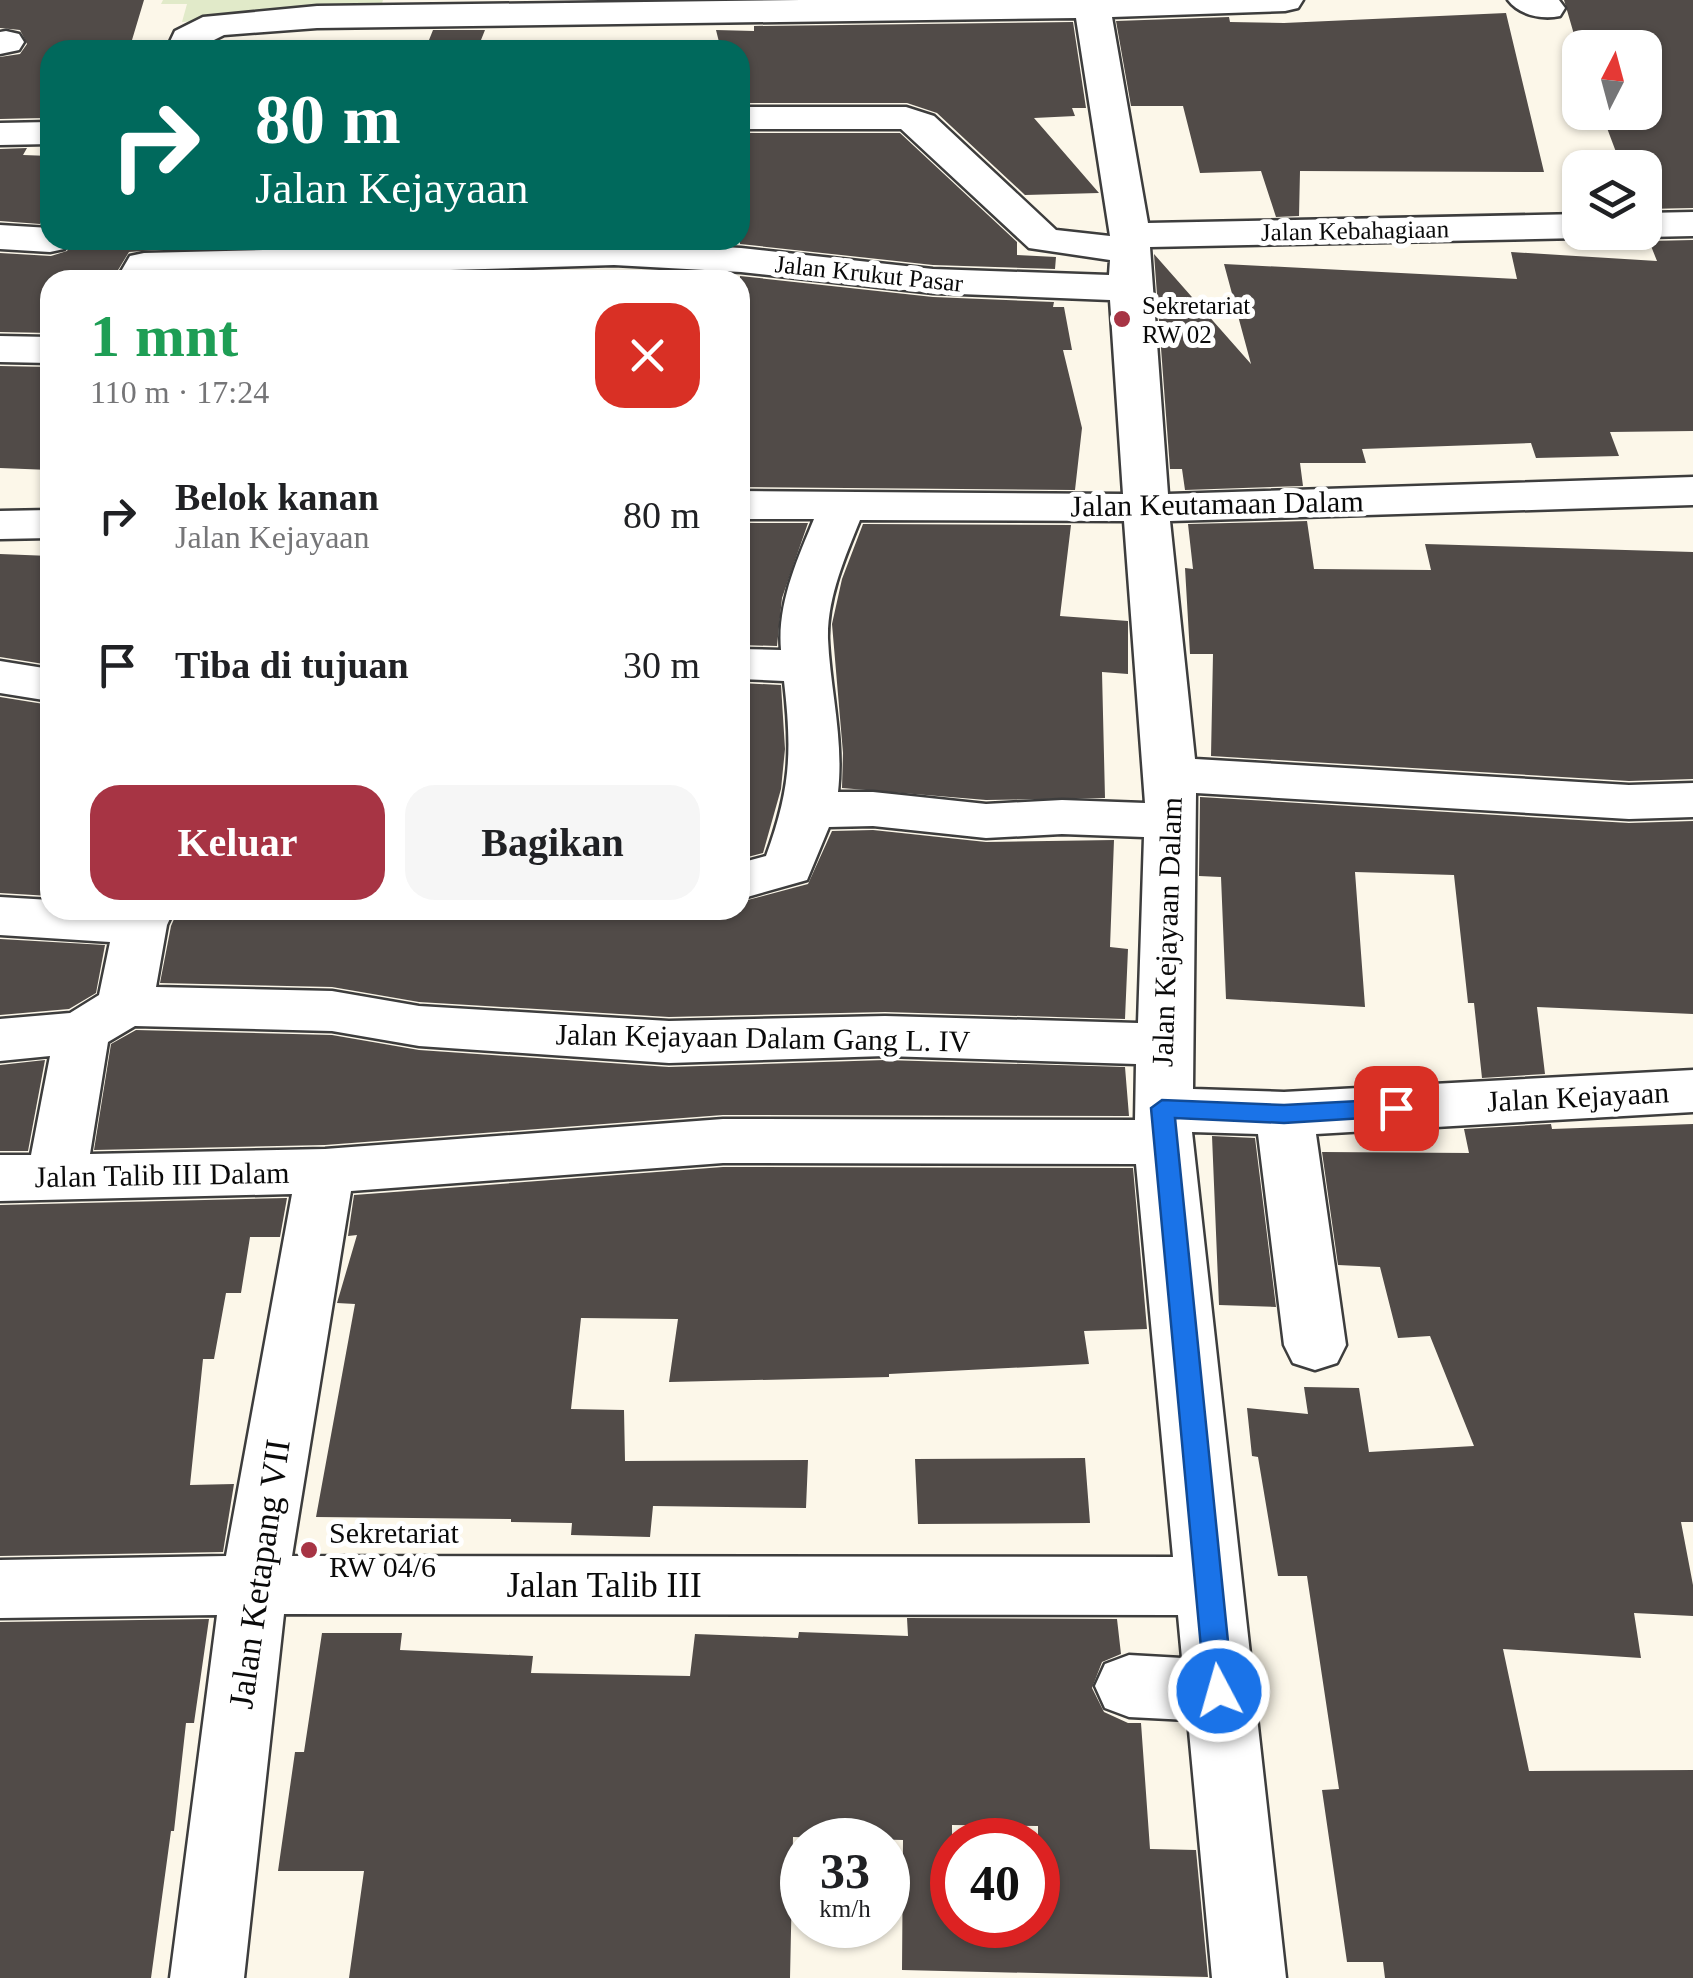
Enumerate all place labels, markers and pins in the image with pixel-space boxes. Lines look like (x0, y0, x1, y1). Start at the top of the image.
place label: Sekretariat RW 02 (1142, 292, 1250, 348)
marker: Sekretariat RW 02 (1111, 308, 1133, 330)
pin (1354, 1066, 1439, 1151)
place label: Sekretariat RW 04/6 (329, 1516, 460, 1583)
marker: Sekretariat RW 04/6 (298, 1539, 320, 1561)

